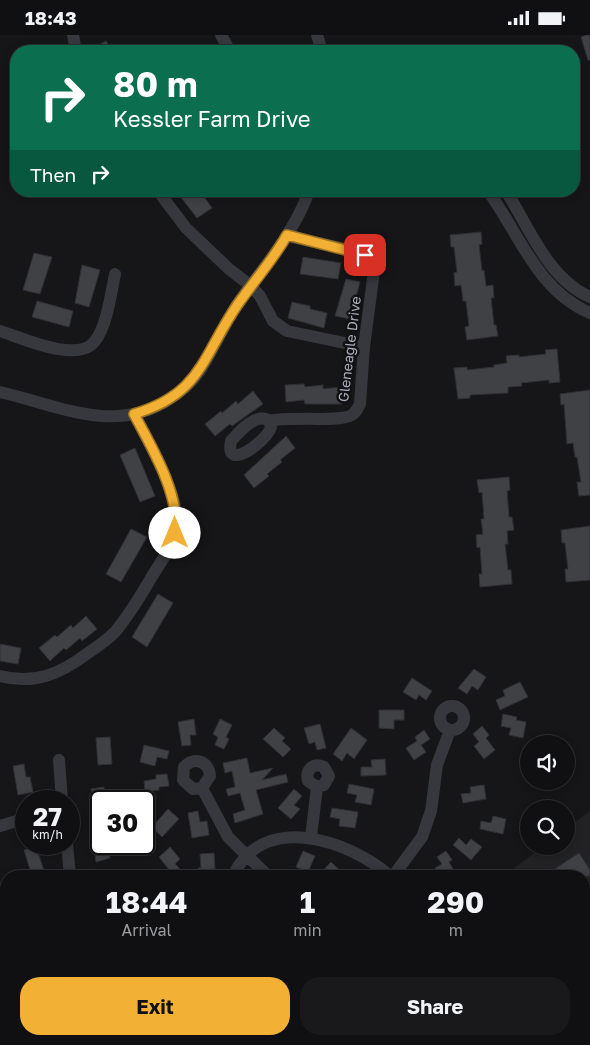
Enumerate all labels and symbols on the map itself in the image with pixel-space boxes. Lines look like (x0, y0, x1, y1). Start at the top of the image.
pin (344, 234, 386, 276)
street label: Gleneagle Drive (334, 295, 364, 403)
position arrow (148, 506, 200, 558)
speed limit sign: 30 (90, 790, 155, 855)

